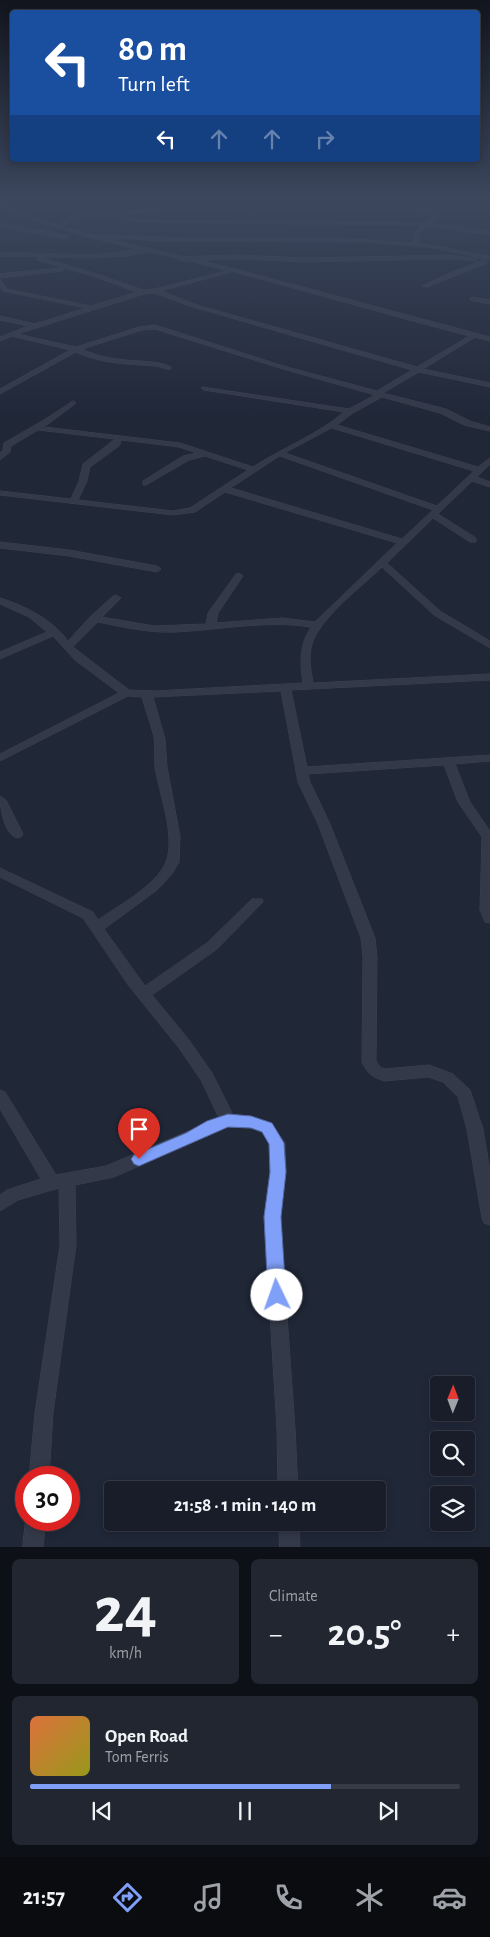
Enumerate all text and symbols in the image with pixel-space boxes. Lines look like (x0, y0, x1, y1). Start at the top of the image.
icon: left (35, 30, 100, 95)
text: 80 m (118, 32, 187, 67)
text: Turn left (118, 73, 190, 95)
icon: left (152, 125, 180, 153)
icon: ahead (205, 125, 233, 153)
icon: ahead (258, 125, 286, 153)
icon: right (311, 125, 339, 153)
pin (118, 1108, 160, 1159)
icon: arrive (125, 1115, 153, 1143)
position arrow (250, 1268, 302, 1320)
north arrow (430, 1376, 475, 1421)
map controls (430, 1376, 475, 1531)
button: search (430, 1431, 475, 1476)
speed limit sign: 30 (15, 1466, 80, 1531)
button: layers (430, 1486, 475, 1531)
text: 21:58 · 1 min · 140 m (174, 1496, 316, 1515)
text: 24 (94, 1579, 157, 1644)
text: Climate (269, 1588, 318, 1604)
text: 20.5° (328, 1615, 401, 1653)
text: − (269, 1621, 282, 1649)
text: + (447, 1621, 460, 1649)
text: km/h (109, 1645, 142, 1661)
text: Open Road (105, 1727, 188, 1746)
text: Tom Ferris (105, 1749, 169, 1765)
icon: previous (88, 1797, 116, 1825)
icon: pause (231, 1797, 259, 1825)
icon: next (374, 1797, 402, 1825)
icon: directions (110, 1880, 145, 1915)
icon: music (191, 1880, 226, 1915)
icon: phone (271, 1880, 306, 1915)
icon: climate (352, 1880, 387, 1915)
icon: car (432, 1880, 467, 1915)
text: 21:57 (23, 1886, 65, 1908)

